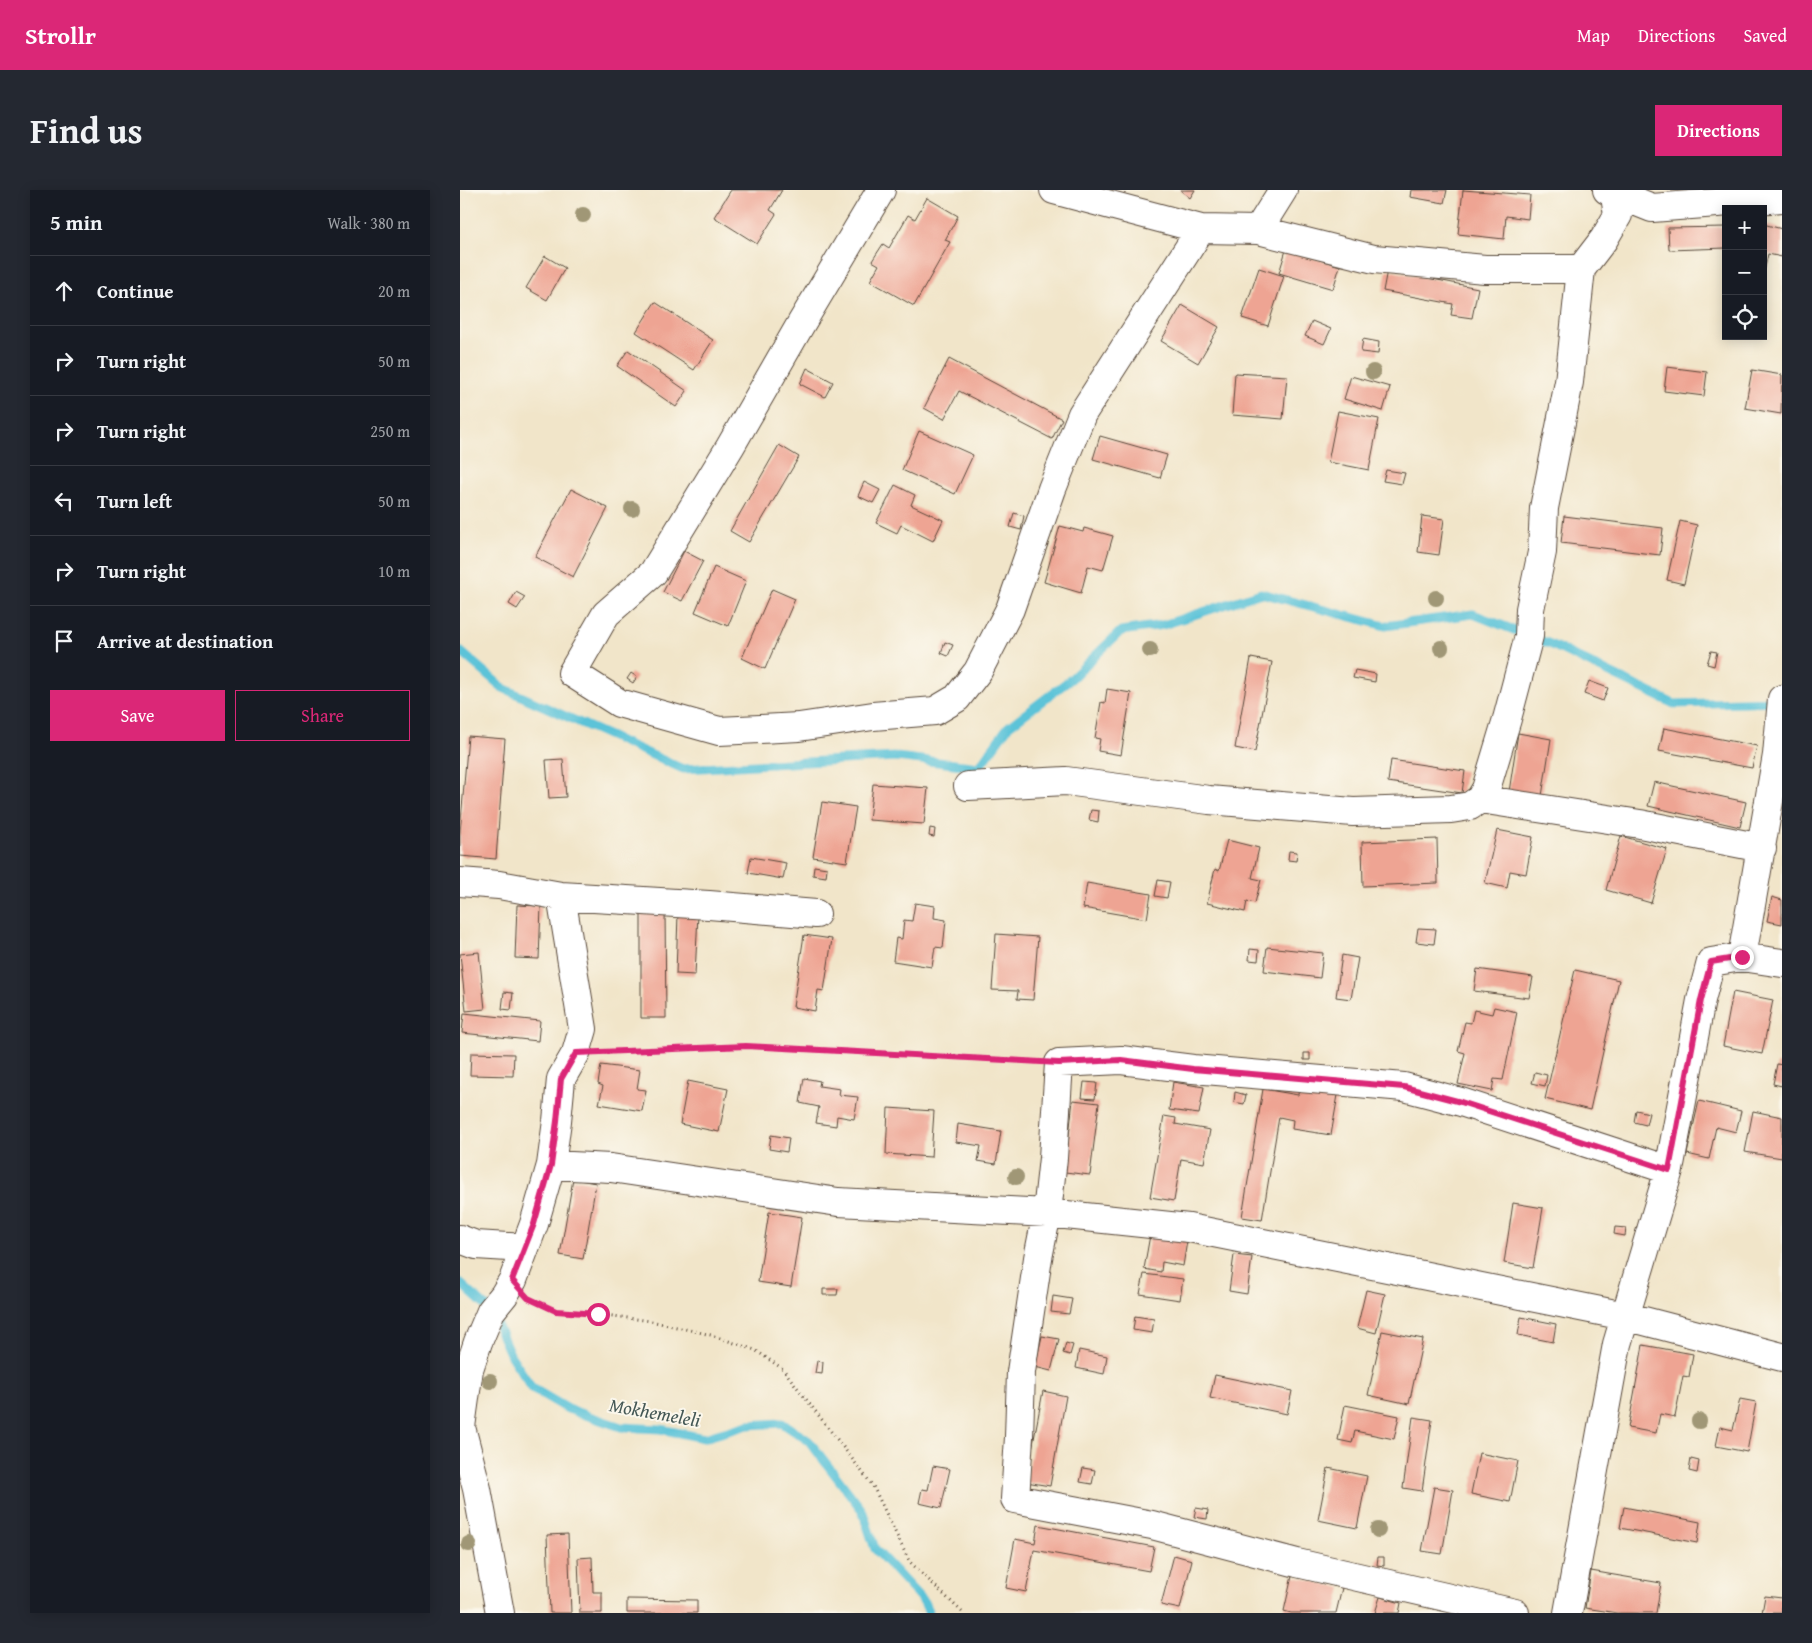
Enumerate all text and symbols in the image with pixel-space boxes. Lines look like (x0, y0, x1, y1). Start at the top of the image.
text: Strollr (25, 18, 96, 53)
text: Map (1577, 22, 1610, 49)
text: Directions (1638, 22, 1715, 49)
text: Saved (1743, 22, 1787, 49)
text: Find us (30, 105, 143, 156)
button: Directions (1655, 105, 1782, 156)
map controls (1722, 205, 1767, 340)
button: + (1722, 205, 1767, 250)
text: 5 min (50, 207, 102, 238)
text: Walk · 380 m (327, 211, 410, 235)
button: − (1722, 250, 1767, 295)
icon: ahead (50, 277, 78, 305)
text: Continue (97, 277, 174, 305)
text: 20 m (378, 279, 410, 303)
button: locate (1722, 295, 1767, 340)
icon: right (50, 347, 78, 375)
text: Turn right (97, 347, 186, 375)
text: 50 m (378, 349, 410, 373)
icon: right (50, 417, 78, 445)
text: Turn right (97, 417, 186, 445)
text: 250 m (370, 419, 410, 443)
icon: left (50, 487, 78, 515)
text: Turn left (97, 487, 172, 515)
text: 50 m (378, 489, 410, 513)
icon: right (50, 557, 78, 585)
text: Turn right (97, 557, 186, 585)
text: 10 m (378, 559, 410, 583)
icon: arrive (50, 627, 78, 655)
text: Arrive at destination (97, 627, 273, 655)
button: Save (50, 690, 225, 741)
button: Share (235, 690, 410, 741)
route end (1731, 946, 1754, 969)
route start (587, 1303, 610, 1326)
water label: Mokhemeleli (607, 1390, 703, 1434)

